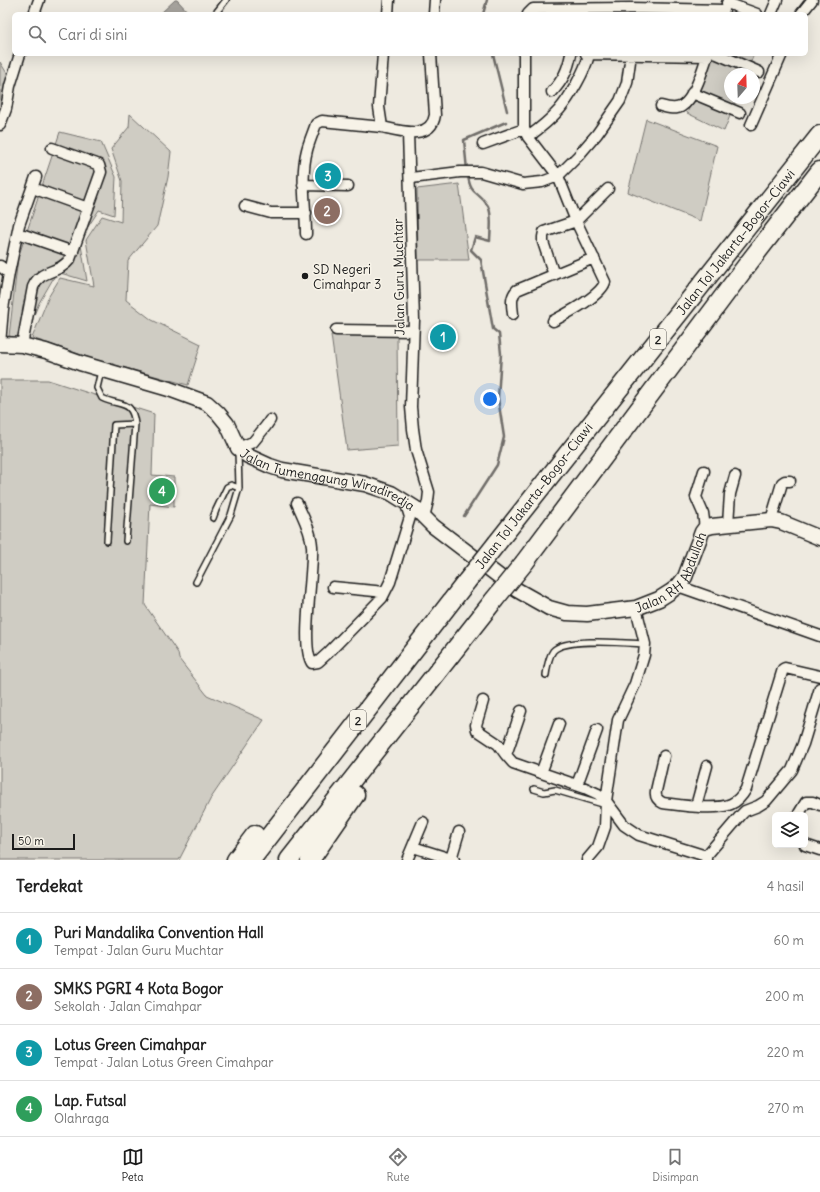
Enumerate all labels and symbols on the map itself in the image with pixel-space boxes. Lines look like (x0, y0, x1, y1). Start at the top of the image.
north arrow (724, 68, 760, 104)
pin: 3 (315, 161, 341, 191)
street label: Jalan Tol Jakarta–Bogor–Ciawi (673, 166, 798, 318)
pin: 2 (314, 196, 340, 226)
street label: Jalan Guru Muchtar (389, 218, 409, 336)
place label: SD Negeri Cimahpar 3 (313, 261, 381, 293)
marker: SD Negeri Cimahpar 3 (300, 271, 310, 281)
pin: 1 (430, 322, 456, 352)
road number: 2 (650, 329, 666, 349)
your location (480, 389, 500, 409)
street label: Jalan Tol Jakarta–Bogor–Ciawi (472, 419, 596, 572)
street label: Jalan Tumenggung Wiradiredja (237, 445, 418, 514)
pin: 4 (149, 476, 175, 506)
street label: Jalan RH Abdullah (632, 529, 710, 616)
road number: 2 (350, 710, 366, 730)
scale bar (12, 832, 75, 851)

